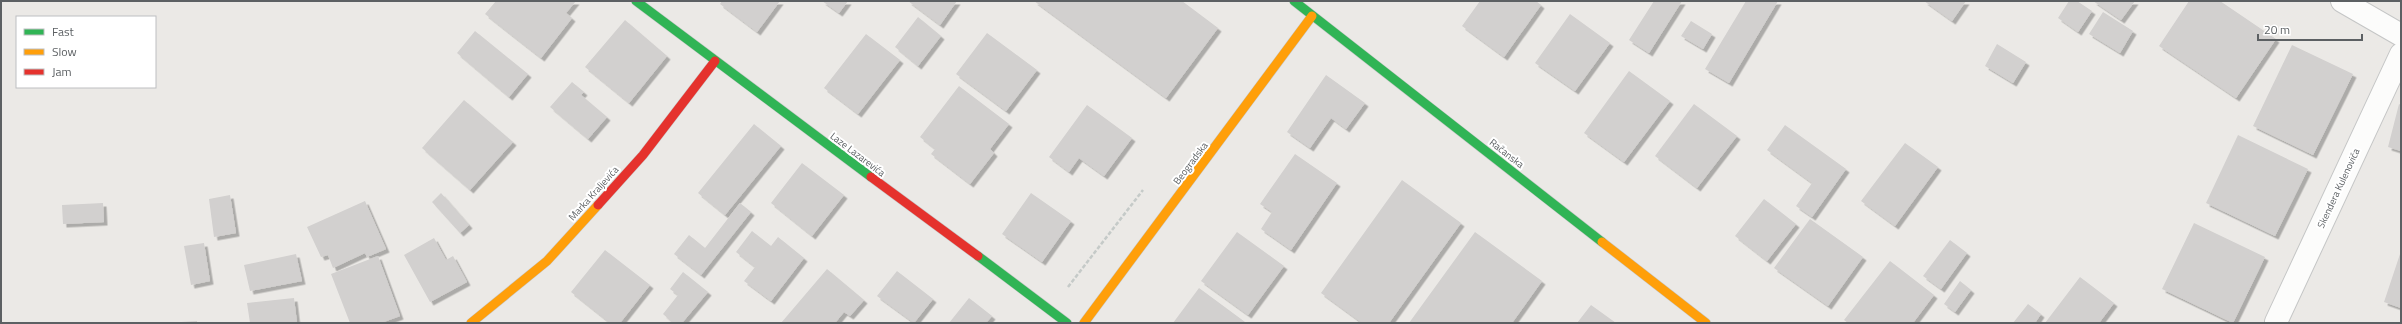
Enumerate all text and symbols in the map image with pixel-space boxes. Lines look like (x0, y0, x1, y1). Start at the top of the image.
legend (16, 16, 156, 88)
scale bar (2258, 16, 2362, 42)
text: 20 m (2264, 20, 2290, 39)
text: Fast (52, 22, 75, 41)
text: Slow (52, 42, 77, 61)
text: Jam (52, 62, 72, 81)
street label: Laze Lazarevića (827, 129, 888, 180)
street label: Račanska (1486, 135, 1527, 172)
street label: Beogradska (1169, 139, 1211, 188)
street label: Skendera Kulenovića (2313, 146, 2364, 231)
street label: Marka Kraljevića (565, 163, 622, 224)

